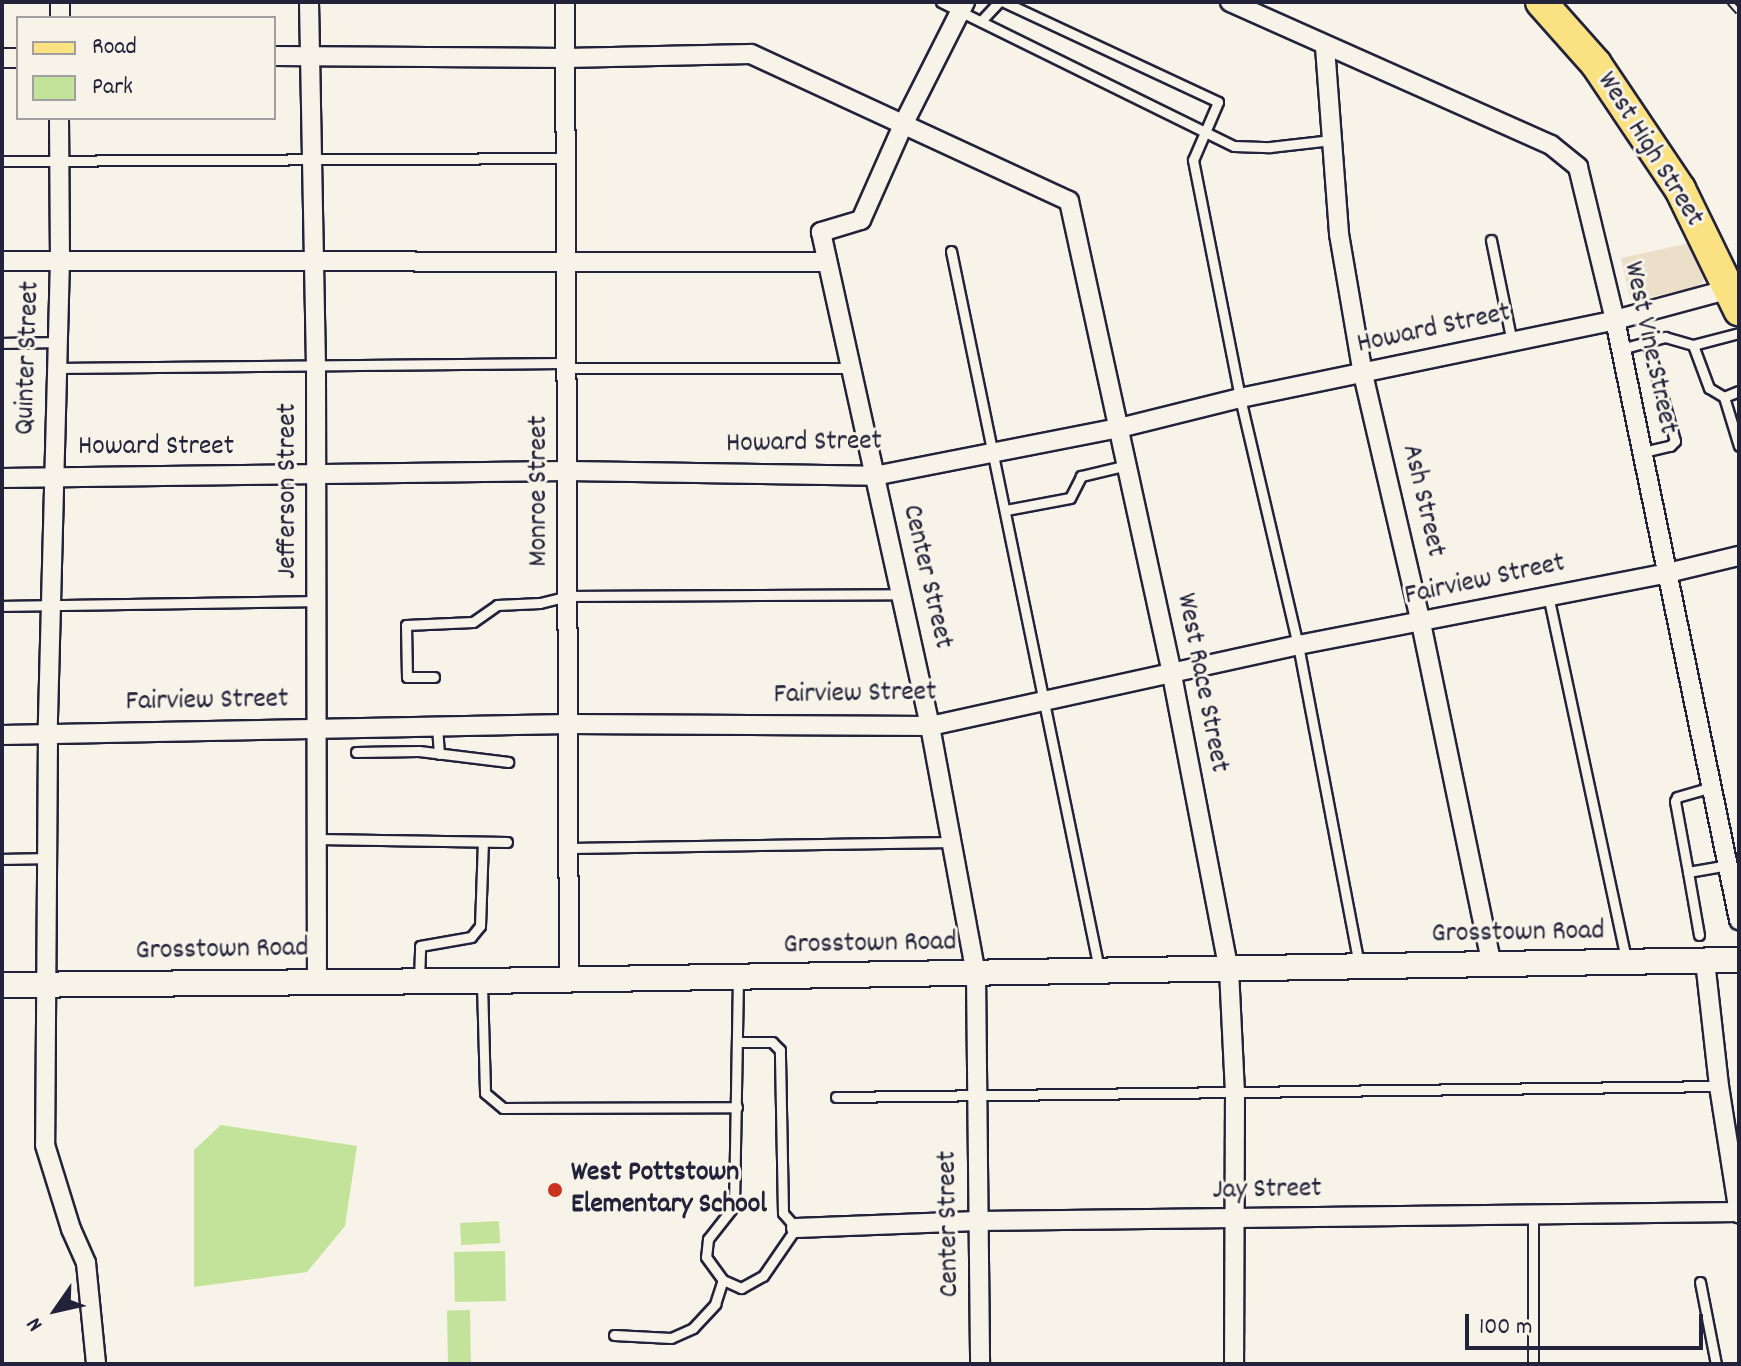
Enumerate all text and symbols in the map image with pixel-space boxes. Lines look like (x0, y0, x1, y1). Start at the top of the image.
legend (16, 16, 276, 120)
text: Road (92, 31, 137, 65)
street label: West High Street (1588, 67, 1710, 233)
text: Park (92, 71, 133, 105)
street label: West Vine Street (1614, 259, 1684, 437)
street label: Quinter Street (10, 280, 48, 436)
street label: Howard Street (1354, 297, 1514, 363)
street label: Jefferson Street (272, 403, 306, 579)
street label: Monroe Street (523, 415, 557, 567)
street label: Howard Street (726, 426, 882, 462)
street label: Howard Street (78, 431, 234, 465)
street label: Ash Street (1393, 442, 1451, 560)
street label: Center Street (893, 502, 959, 652)
street label: Fairview Street (1402, 548, 1568, 614)
street label: West Race Street (1167, 591, 1235, 775)
street label: Fairview Street (773, 677, 937, 713)
street label: Fairview Street (125, 684, 289, 720)
street label: Grosstown Road (1431, 916, 1605, 952)
street label: Grosstown Road (783, 927, 957, 963)
street label: Grosstown Road (135, 933, 309, 969)
street label: Center Street (932, 1150, 968, 1298)
place label: West Pottstown Elementary School (571, 1157, 767, 1223)
street label: Jay Street (1212, 1173, 1322, 1209)
marker: West Pottstown Elementary School (546, 1181, 564, 1199)
north arrow (16, 1270, 96, 1350)
scale bar (1469, 1298, 1707, 1348)
text: N (20, 1311, 52, 1337)
text: 100 m (1479, 1311, 1532, 1345)

